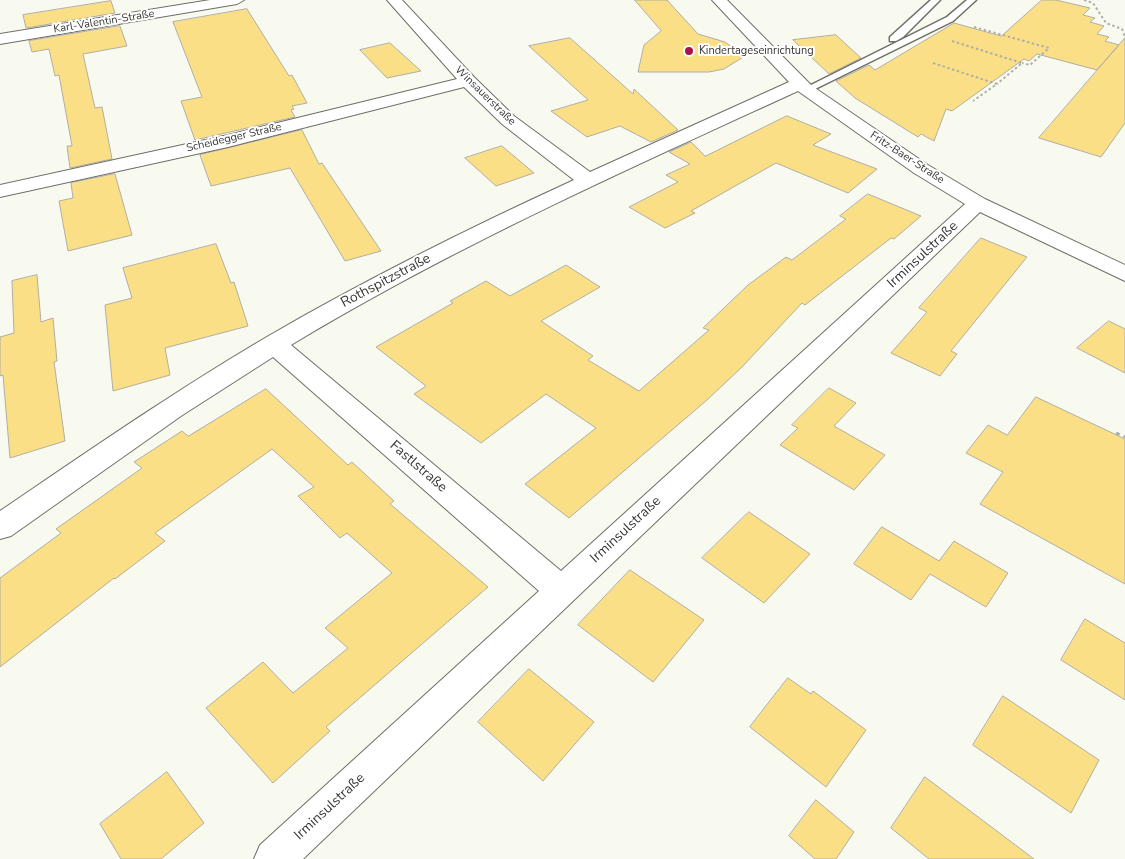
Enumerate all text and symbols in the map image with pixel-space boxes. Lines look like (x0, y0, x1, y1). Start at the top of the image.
street label: Karl-Valentin-Straße (53, 7, 155, 37)
place label: Kindertageseinrichtung (699, 44, 814, 58)
marker: Kindertageseinrichtung (683, 45, 695, 57)
street label: Winsauerstraße (452, 64, 518, 128)
street label: Scheidegger Straße (185, 121, 283, 155)
street label: Fritz-Baer-Straße (867, 129, 947, 187)
street label: Irminsulstraße (884, 218, 962, 292)
street label: Rothspitzstraße (338, 250, 434, 312)
street label: Fastlstraße (386, 438, 450, 496)
street label: Irminsulstraße (587, 493, 665, 567)
street label: Irminsulstraße (291, 770, 369, 844)

